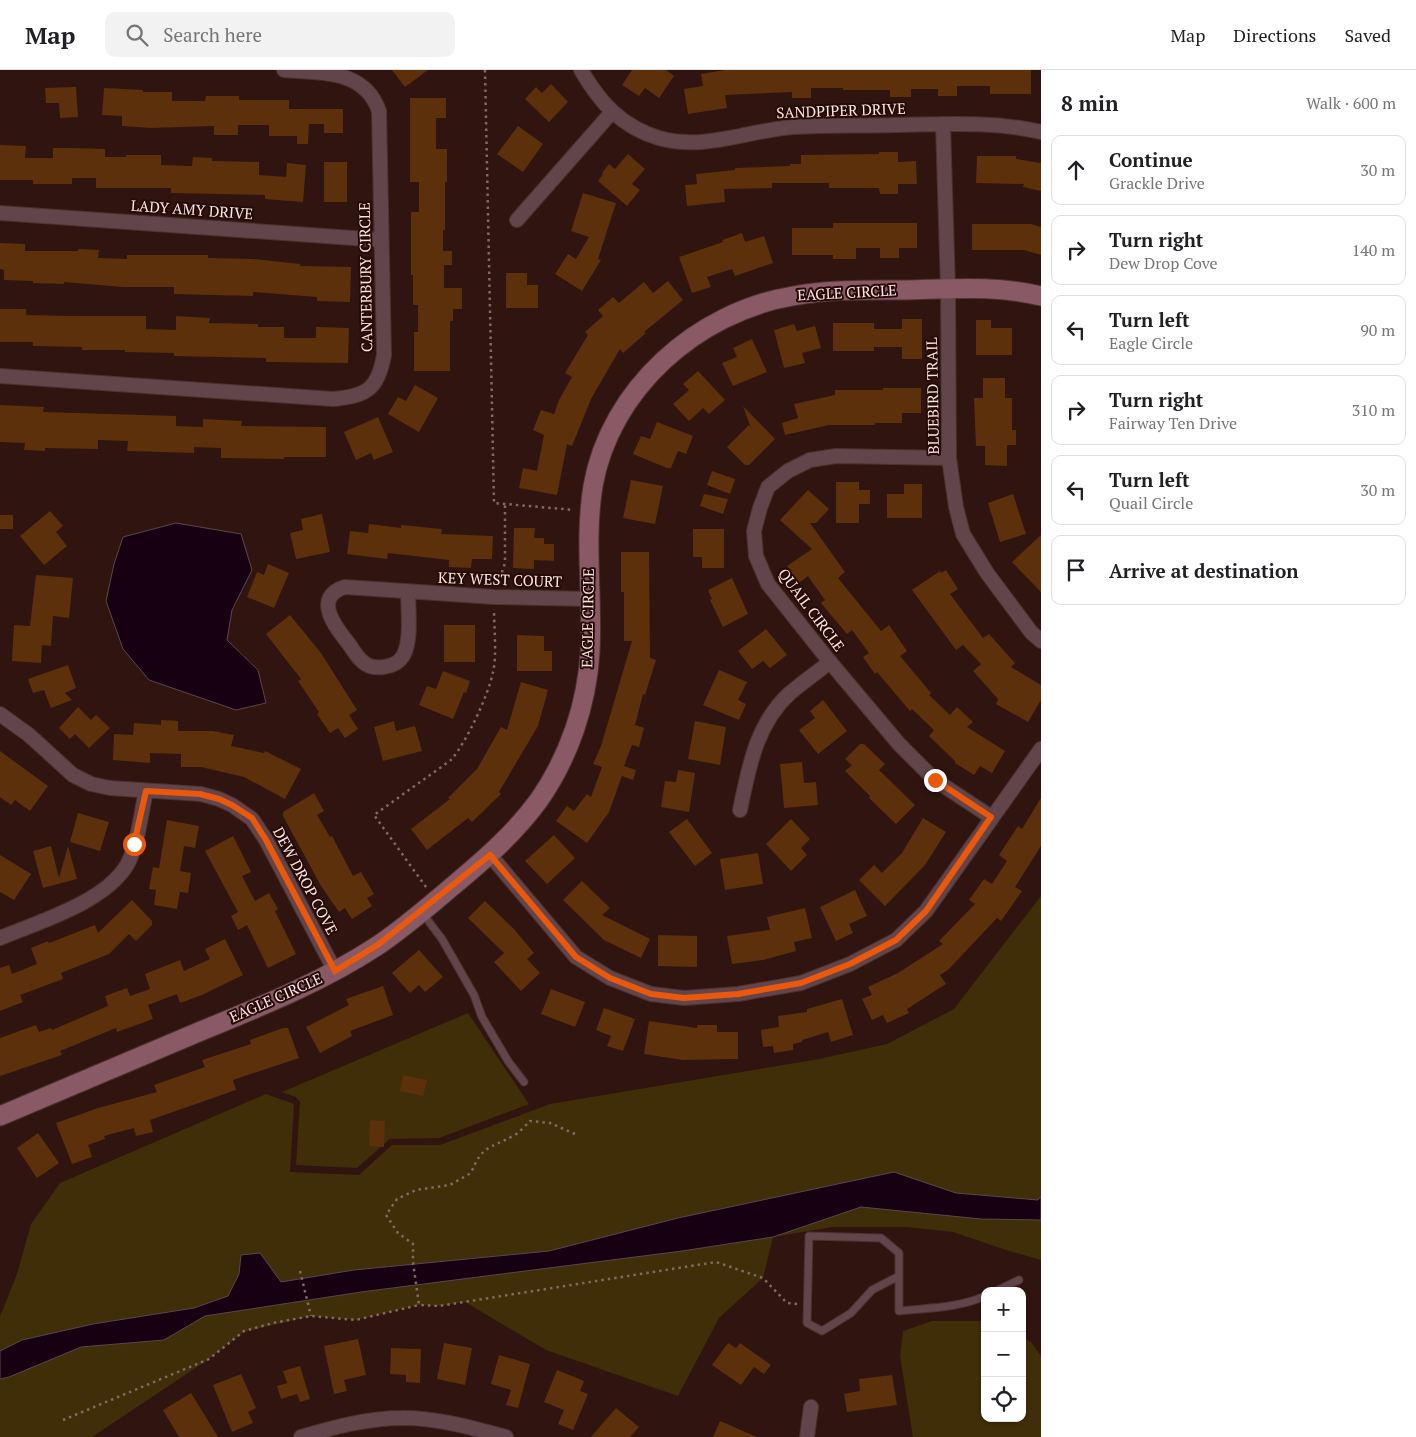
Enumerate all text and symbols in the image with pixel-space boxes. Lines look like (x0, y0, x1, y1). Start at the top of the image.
search box (105, 12, 455, 57)
text: Map (25, 19, 75, 51)
icon: search (123, 21, 151, 49)
text: Search here (163, 22, 262, 47)
text: Map (1170, 23, 1205, 47)
text: Directions (1233, 23, 1316, 47)
text: Saved (1344, 23, 1391, 47)
text: 8 min (1061, 89, 1118, 117)
text: Walk · 600 m (1306, 92, 1396, 114)
street label: SANDPIPER DRIVE (776, 98, 906, 122)
text: Continue (1109, 147, 1193, 172)
icon: ahead (1062, 156, 1090, 184)
text: 30 m (1360, 159, 1395, 181)
text: Grackle Drive (1109, 172, 1205, 194)
street label: LADY AMY DRIVE (130, 195, 254, 223)
street label: CANTERBURY CIRCLE (354, 202, 376, 352)
text: Turn right (1109, 227, 1203, 252)
icon: right (1062, 236, 1090, 264)
text: 140 m (1352, 239, 1395, 261)
text: Dew Drop Cove (1109, 252, 1218, 274)
street label: EAGLE CIRCLE (797, 279, 897, 305)
text: Turn left (1109, 307, 1190, 332)
icon: left (1062, 316, 1090, 344)
text: 90 m (1360, 319, 1395, 341)
text: Eagle Circle (1109, 332, 1193, 354)
street label: BLUEBIRD TRAIL (921, 337, 943, 455)
text: Turn right (1109, 387, 1203, 412)
icon: right (1062, 396, 1090, 424)
text: 310 m (1352, 399, 1395, 421)
text: Fairway Ten Drive (1109, 412, 1237, 434)
text: Turn left (1109, 467, 1190, 492)
icon: left (1062, 476, 1090, 504)
text: 30 m (1360, 479, 1395, 501)
text: Quail Circle (1109, 492, 1193, 514)
icon: arrive (1062, 556, 1090, 584)
text: Arrive at destination (1109, 558, 1298, 583)
street label: QUAIL CIRCLE (774, 564, 850, 655)
street label: KEY WEST COURT (438, 567, 562, 591)
street label: EAGLE CIRCLE (576, 568, 598, 668)
route end (924, 769, 947, 792)
street label: DEW DROP COVE (269, 823, 343, 938)
route start (123, 833, 146, 856)
street label: EAGLE CIRCLE (226, 968, 325, 1027)
map controls (981, 1287, 1026, 1422)
button: + (981, 1287, 1026, 1332)
button: − (981, 1332, 1026, 1377)
button: locate (981, 1377, 1026, 1422)

